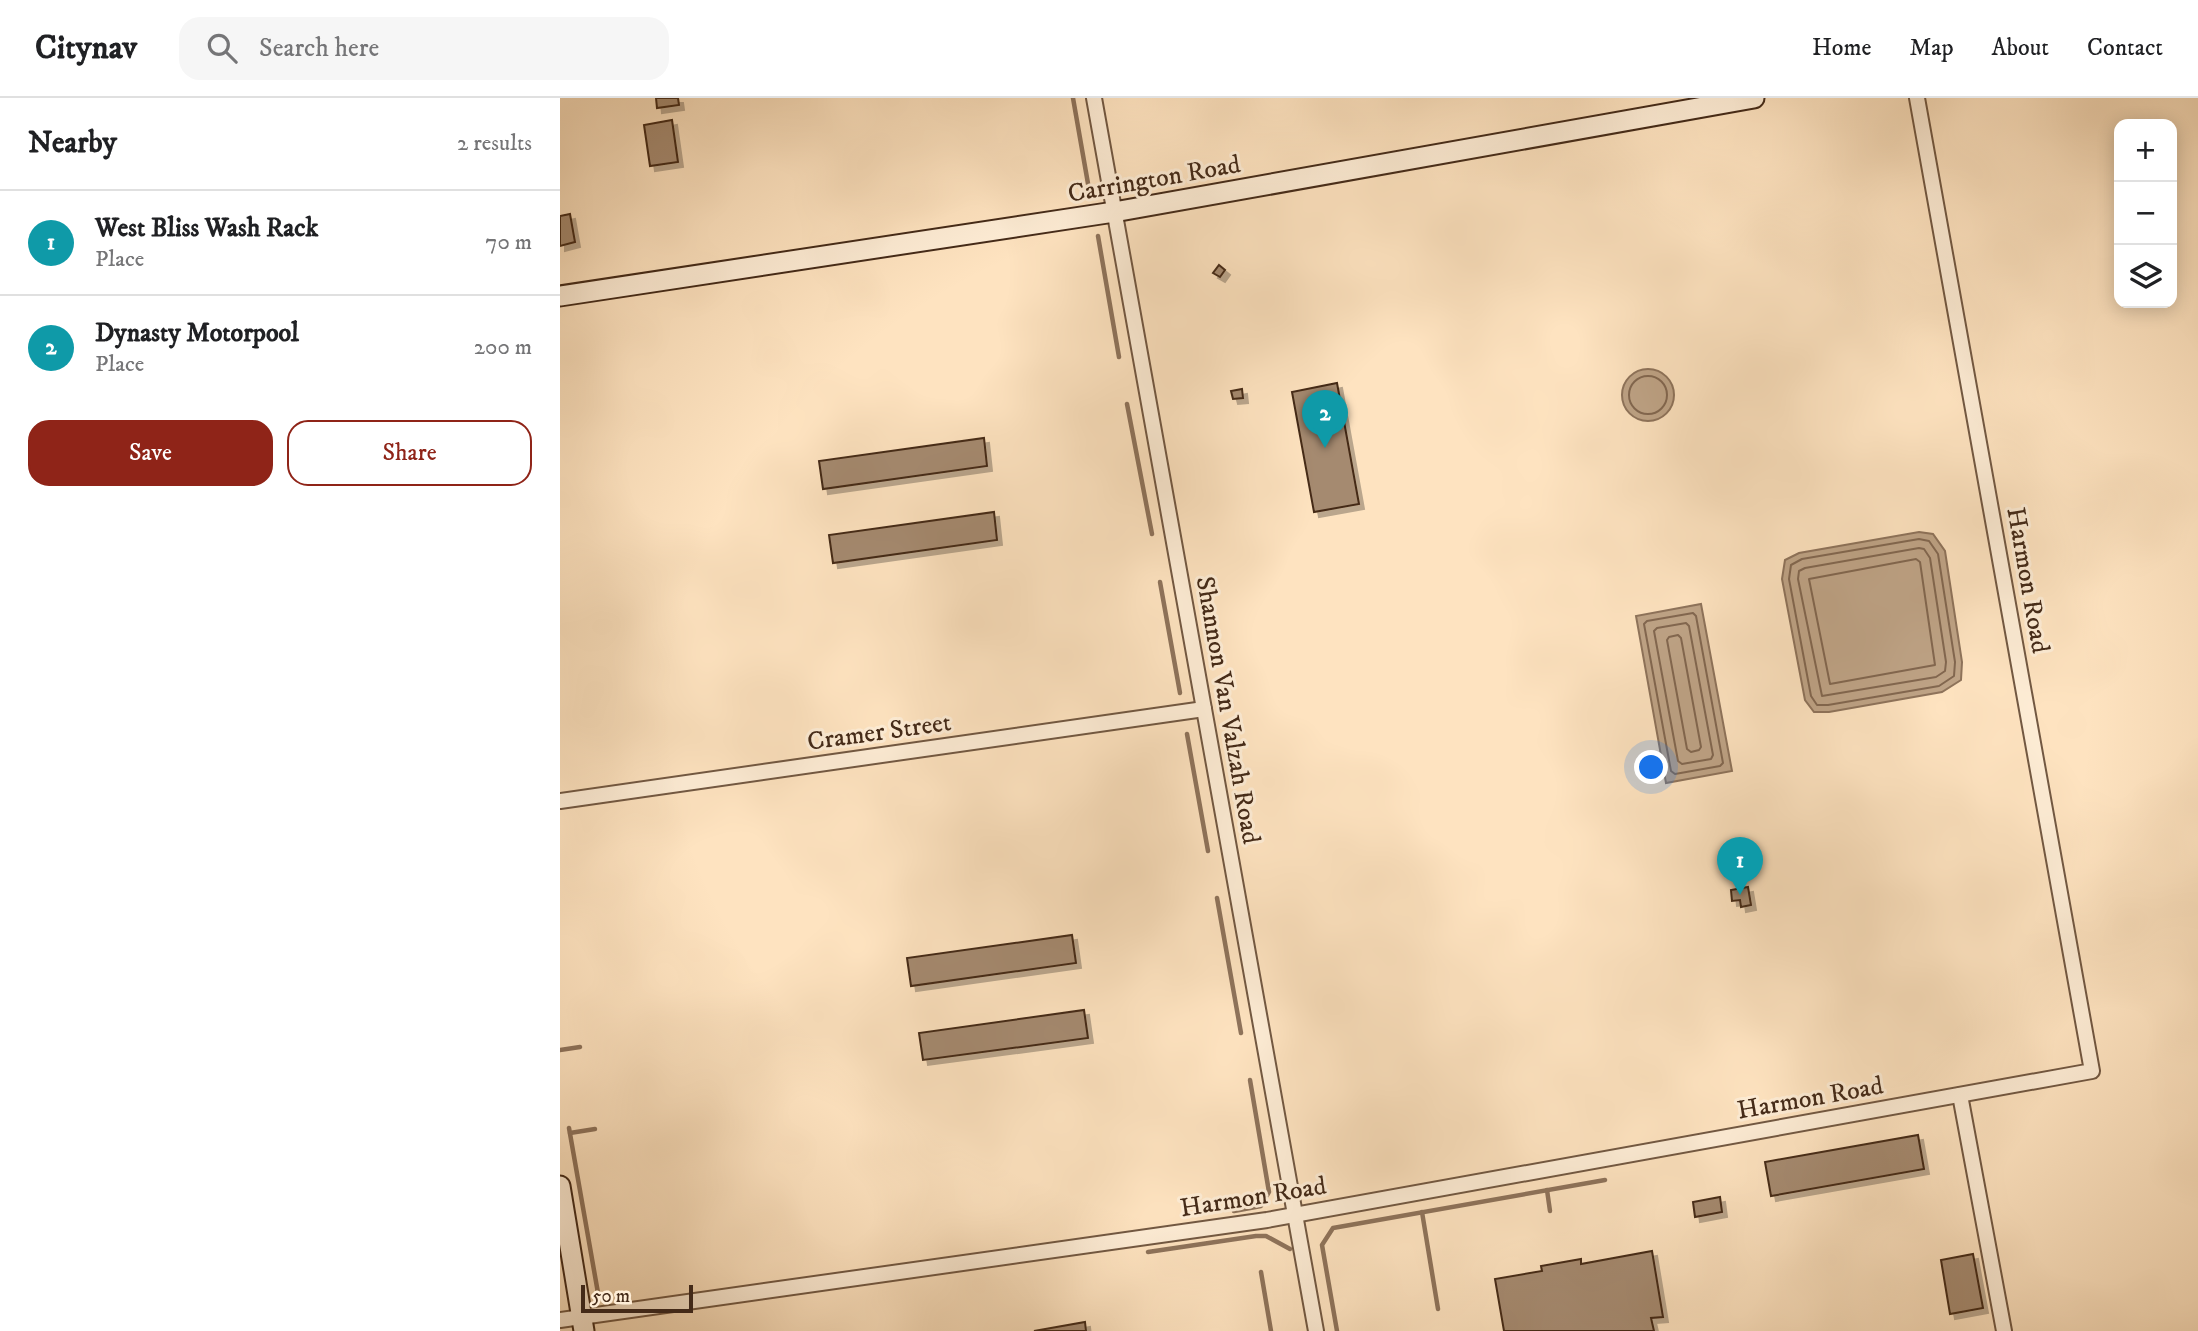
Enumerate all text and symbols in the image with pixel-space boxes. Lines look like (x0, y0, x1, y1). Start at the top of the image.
search box (179, 17, 669, 80)
text: Citynav (35, 28, 137, 69)
icon: search (203, 29, 241, 67)
text: Search here (259, 32, 379, 65)
text: Home (1812, 33, 1871, 63)
text: Map (1909, 33, 1954, 63)
text: About (1992, 33, 2049, 63)
text: Contact (2087, 33, 2163, 63)
map controls (2114, 119, 2177, 308)
button: + (2114, 119, 2177, 182)
text: Nearby (28, 125, 117, 162)
text: 2 results (457, 129, 532, 158)
street label: Carrington Road (1065, 148, 1243, 211)
button: − (2114, 182, 2177, 245)
text: West Bliss Wash Rack (95, 212, 318, 245)
text: 1 (47, 228, 55, 257)
text: 70 m (485, 228, 532, 257)
text: Place (95, 245, 144, 274)
button: layers (2114, 245, 2177, 308)
text: Dynasty Motorpool (95, 317, 299, 350)
text: 2 (45, 333, 57, 362)
text: 200 m (474, 333, 532, 362)
text: Place (95, 350, 144, 379)
pin: 2 (1302, 390, 1348, 448)
button: Save (28, 420, 273, 486)
button: Share (287, 420, 532, 486)
street label: Harmon Road (1998, 505, 2057, 656)
street label: Shannon Van Valzah Road (1188, 574, 1267, 847)
street label: Cramer Street (805, 706, 953, 759)
your location (1634, 750, 1668, 784)
pin: 1 (1717, 837, 1763, 895)
street label: Harmon Road (1735, 1069, 1886, 1128)
street label: Harmon Road (1178, 1170, 1329, 1225)
scale bar (581, 1282, 693, 1314)
text: 50 m (592, 1285, 630, 1308)

